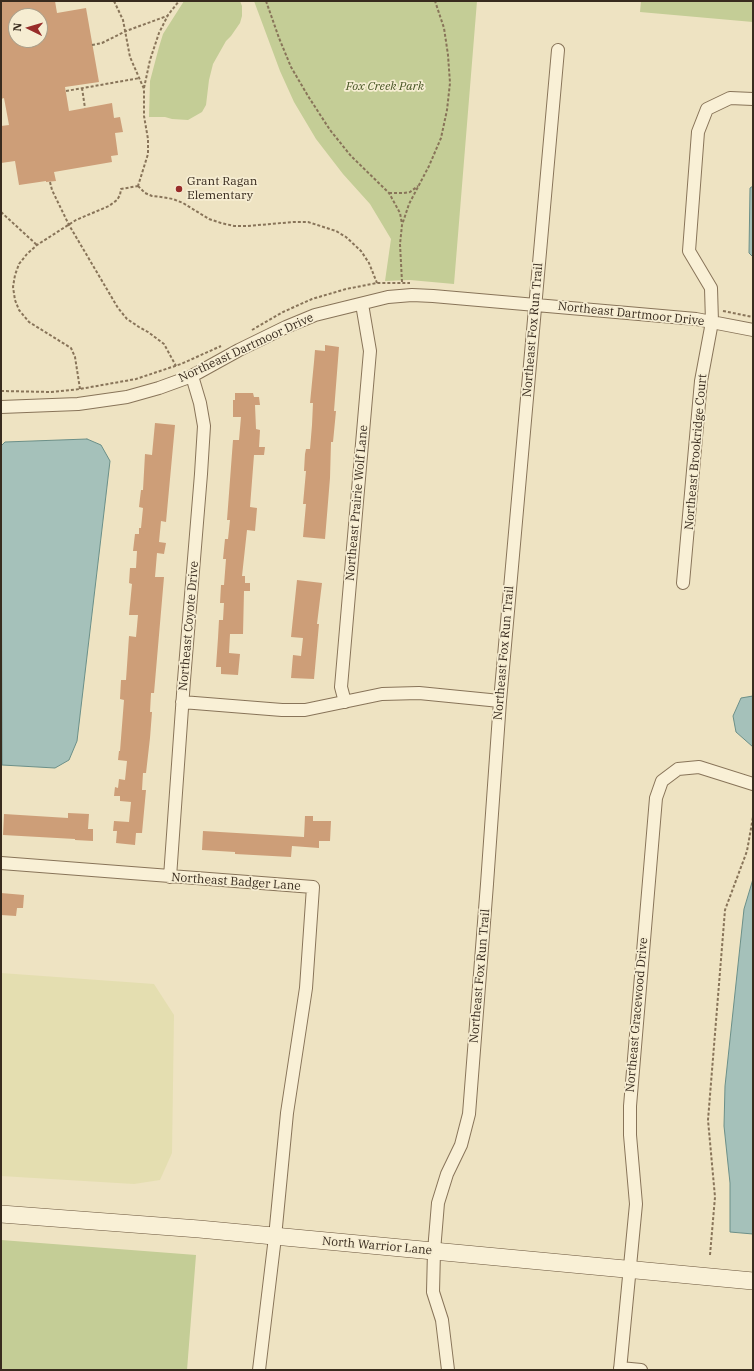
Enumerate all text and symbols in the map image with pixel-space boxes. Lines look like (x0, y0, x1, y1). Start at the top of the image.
north arrow (8, 8, 48, 48)
text: N (10, 22, 24, 32)
park label: Fox Creek Park (346, 80, 424, 94)
place label: Grant Ragan Elementary (187, 175, 257, 203)
marker: Grant Ragan Elementary (174, 184, 184, 194)
street label: Northeast Fox Run Trail (520, 262, 546, 398)
street label: Northeast Dartmoor Drive (557, 299, 705, 329)
street label: Northeast Dartmoor Drive (176, 310, 316, 386)
street label: Northeast Brookridge Court (682, 373, 710, 531)
street label: Northeast Prairie Wolf Lane (343, 424, 371, 582)
street label: Northeast Coyote Drive (176, 560, 202, 692)
street label: Northeast Fox Run Trail (491, 585, 517, 721)
street label: Northeast Badger Lane (171, 870, 301, 894)
street label: Northeast Fox Run Trail (467, 908, 493, 1044)
street label: Northeast Gracewood Drive (623, 937, 651, 1093)
street label: North Warrior Lane (321, 1234, 433, 1258)

